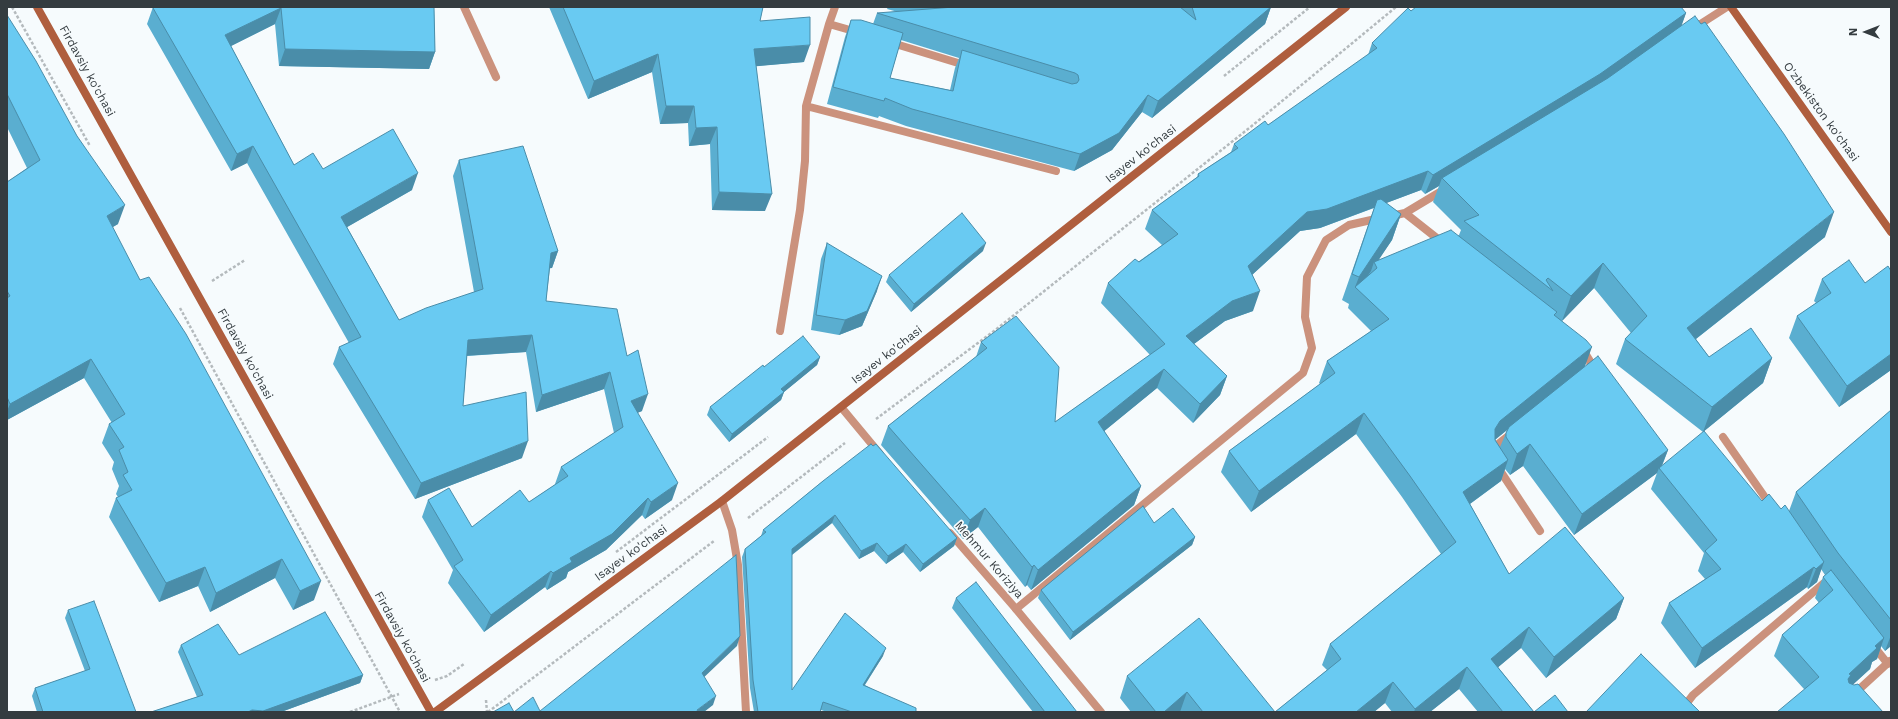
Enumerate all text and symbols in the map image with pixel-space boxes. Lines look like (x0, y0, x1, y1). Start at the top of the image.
north arrow (1846, 12, 1886, 52)
street label: Firdavsiy ko'chasi (56, 23, 118, 119)
text: N (1847, 28, 1860, 36)
street label: O'zbekiston ko'chasi (1780, 60, 1862, 164)
street label: Isayev ko'chasi (1103, 122, 1179, 186)
street label: Firdavsiy ko'chasi (214, 306, 276, 402)
street label: Isayev ko'chasi (849, 323, 925, 387)
street label: Mehmur Koriziya (952, 519, 1026, 601)
street label: Isayev ko'chasi (592, 522, 670, 584)
street label: Firdavsiy ko'chasi (371, 589, 433, 685)

